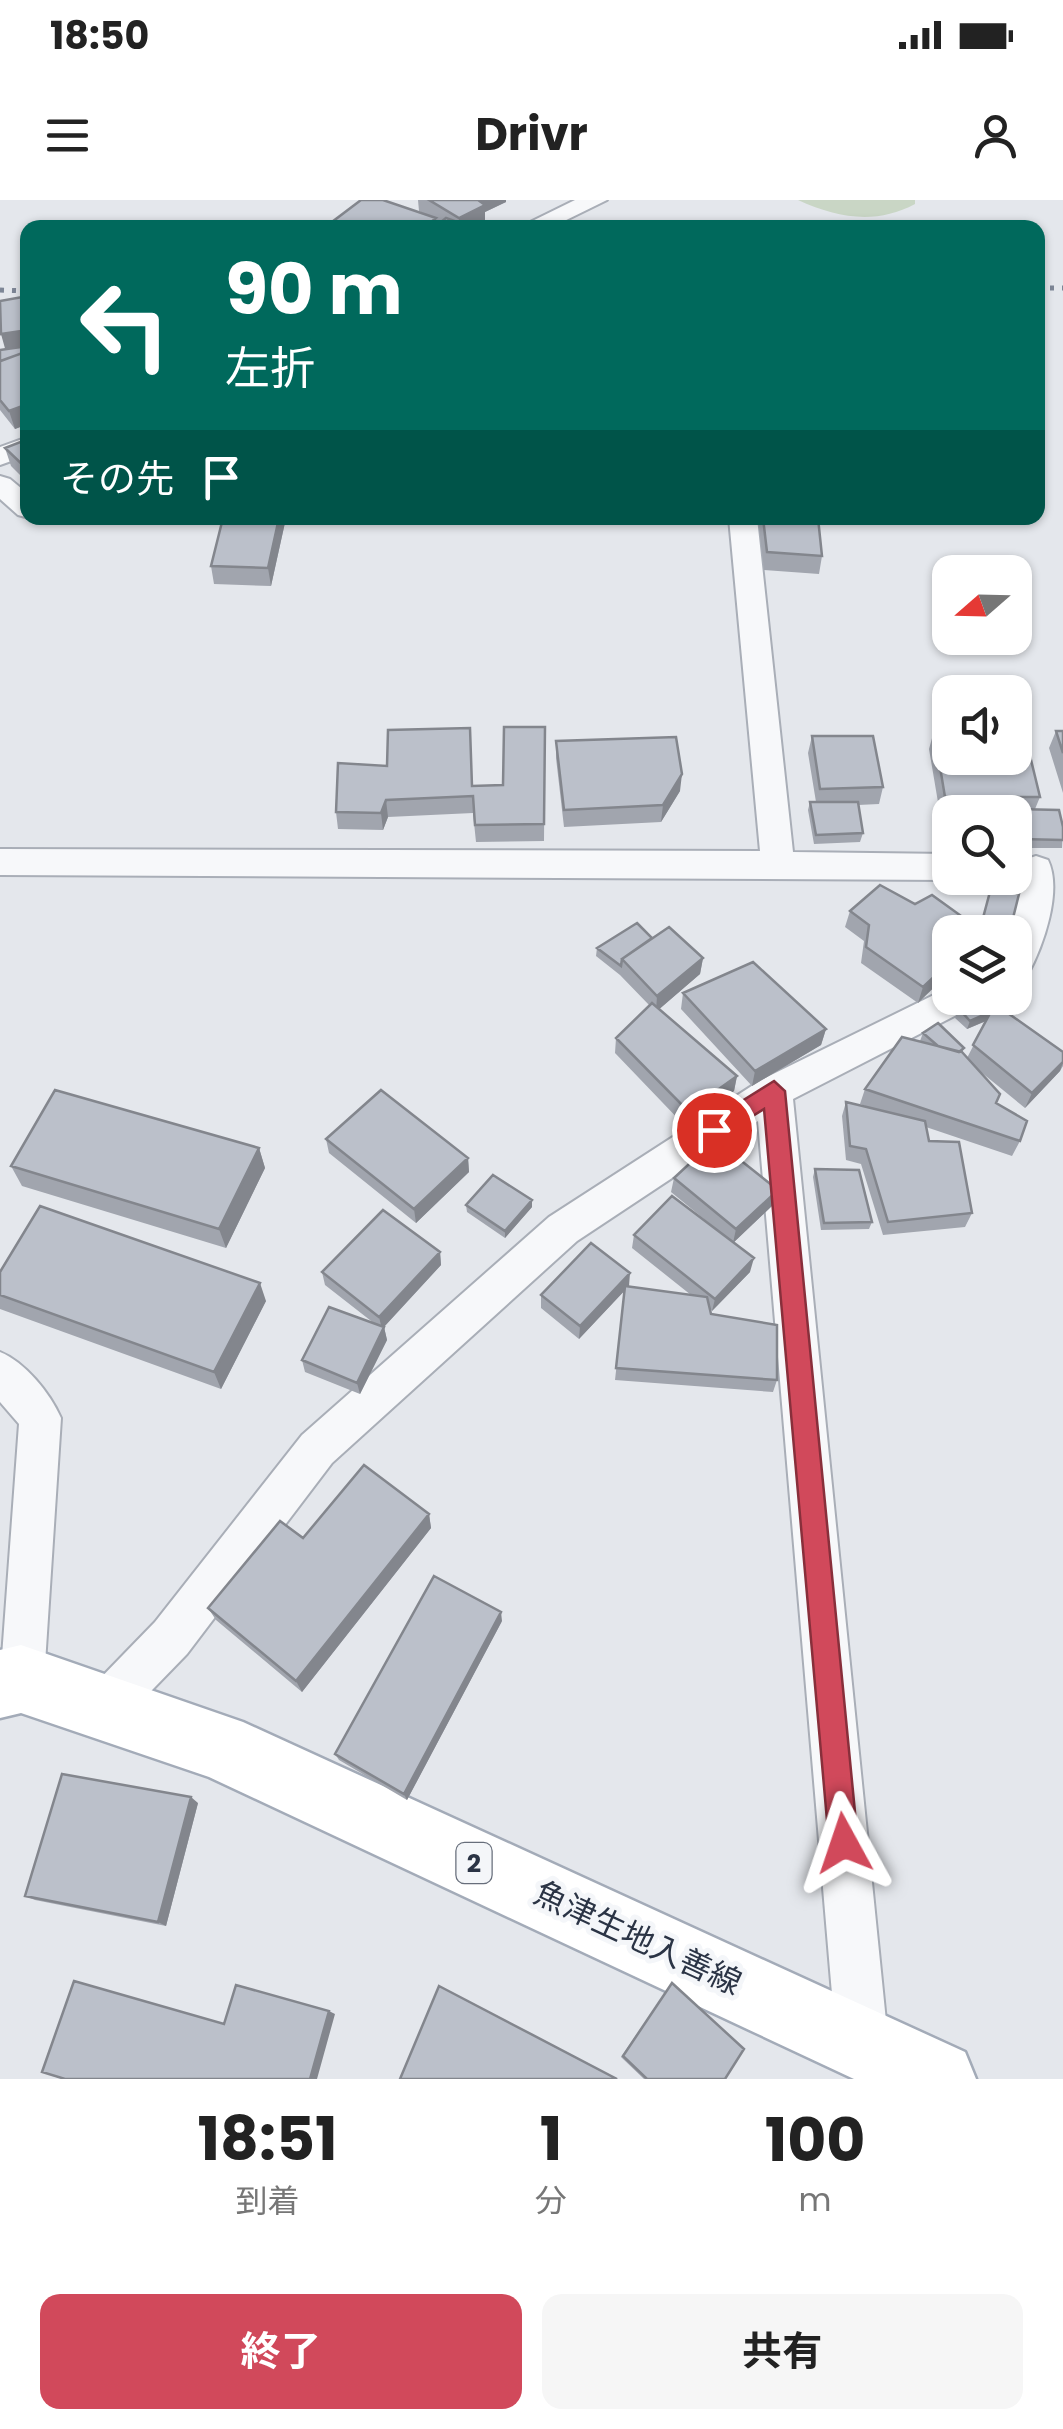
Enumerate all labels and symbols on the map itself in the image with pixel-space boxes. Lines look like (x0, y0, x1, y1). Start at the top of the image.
north arrow (932, 555, 1032, 655)
pin (672, 1088, 757, 1173)
position arrow (792, 1791, 896, 1895)
road number: 2 (456, 1843, 492, 1883)
street label: 魚津生地入善線 (527, 1870, 749, 2005)

